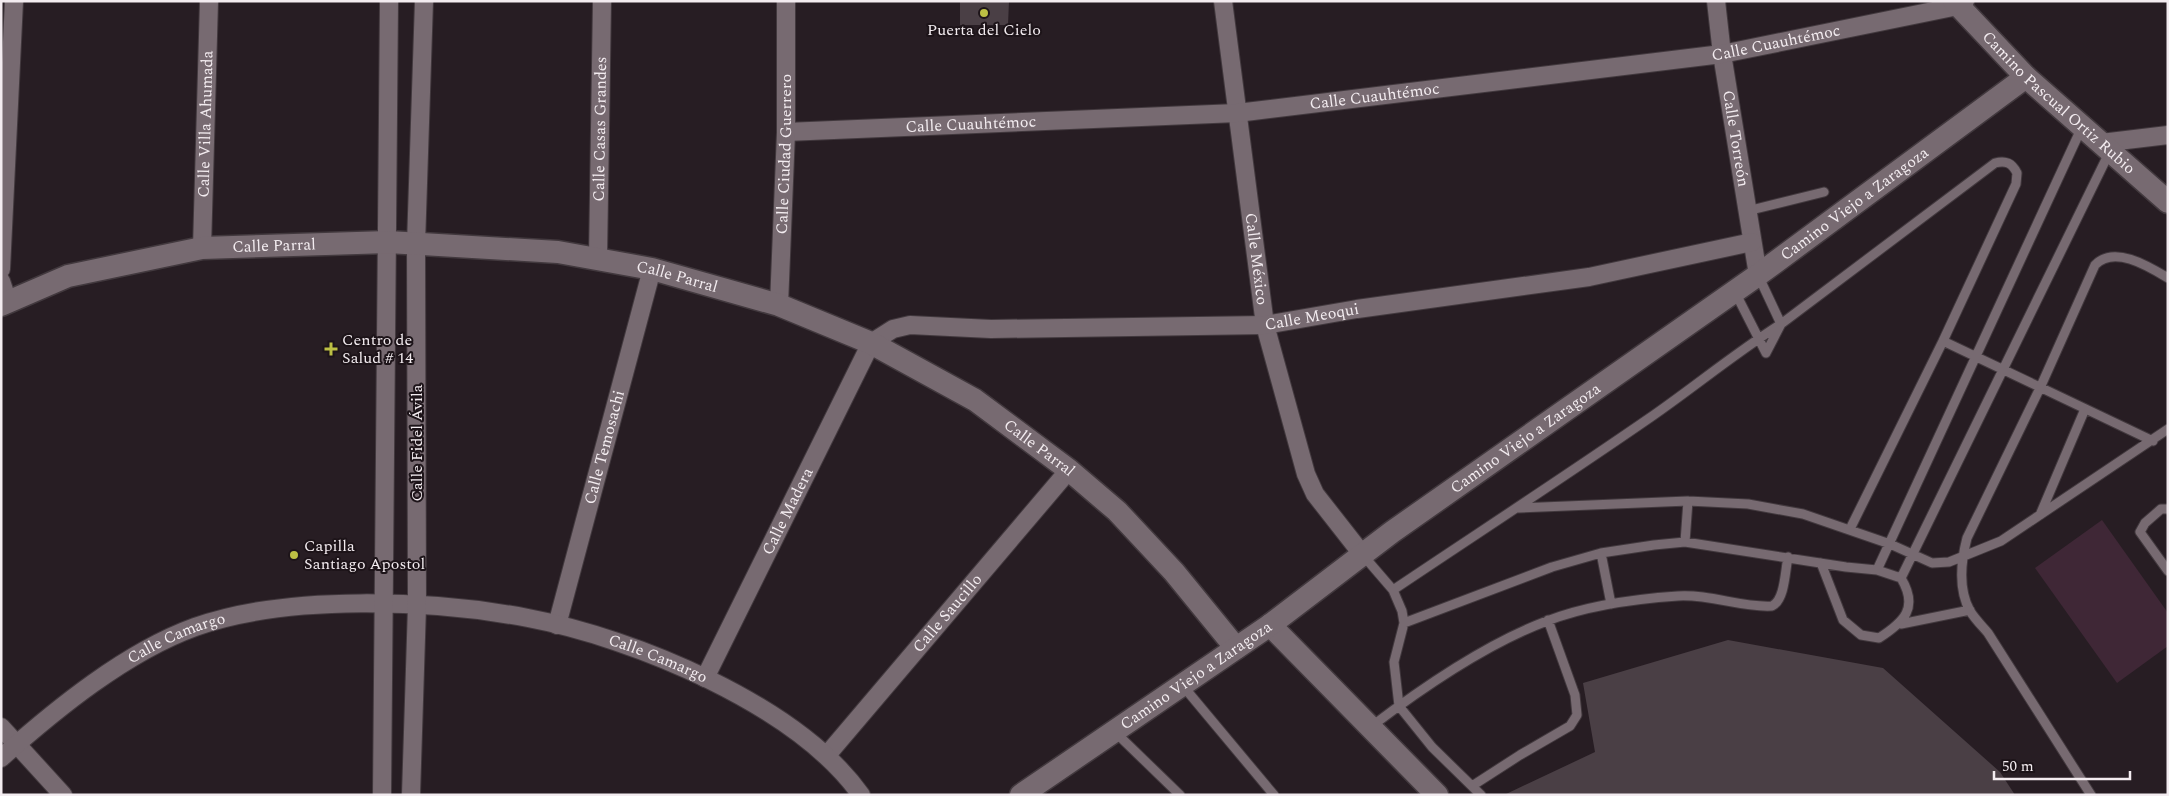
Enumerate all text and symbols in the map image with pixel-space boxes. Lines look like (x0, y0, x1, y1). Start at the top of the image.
marker: Puerta del Cielo (978, 7, 990, 19)
place label: Puerta del Cielo (927, 18, 1041, 42)
street label: Calle Cuauhtémoc (1710, 18, 1842, 67)
street label: Camino Pascual Ortiz Rubio (1976, 25, 2141, 180)
street label: Calle Villa Ahumada (191, 50, 220, 198)
street label: Calle Casas Grandes (587, 56, 613, 202)
street label: Calle Ciudad Guerrero (770, 74, 798, 235)
street label: Calle Cuauhtémoc (1308, 76, 1441, 116)
street label: Calle Torreón (1716, 88, 1755, 189)
street label: Calle Cuauhtémoc (905, 109, 1037, 139)
street label: Camino Viejo a Zaragoza (1775, 141, 1934, 267)
street label: Calle México (1239, 211, 1274, 306)
street label: Calle Parral (232, 232, 316, 259)
street label: Calle Parral (634, 254, 721, 299)
street label: Calle Meoqui (1263, 297, 1361, 337)
place label: Centro de Salud # 14 (342, 328, 413, 370)
marker: Centro de Salud # 14 (324, 342, 338, 356)
street label: Camino Viejo a Zaragoza (1445, 377, 1606, 500)
street label: Calle Fidel Ávila (405, 384, 429, 502)
street label: Calle Temosachi (578, 387, 631, 507)
street label: Calle Parral (998, 413, 1080, 482)
street label: Calle Madera (756, 463, 819, 559)
place label: Capilla Santiago Apostol (304, 534, 425, 576)
marker: Capilla Santiago Apostol (288, 549, 300, 561)
street label: Calle Saucillo (907, 568, 988, 658)
street label: Calle Camargo (123, 606, 228, 670)
street label: Camino Viejo a Zaragoza (1115, 615, 1277, 736)
street label: Calle Camargo (605, 628, 712, 689)
scale bar (1994, 748, 2130, 780)
text: 50 m (2002, 755, 2034, 778)

